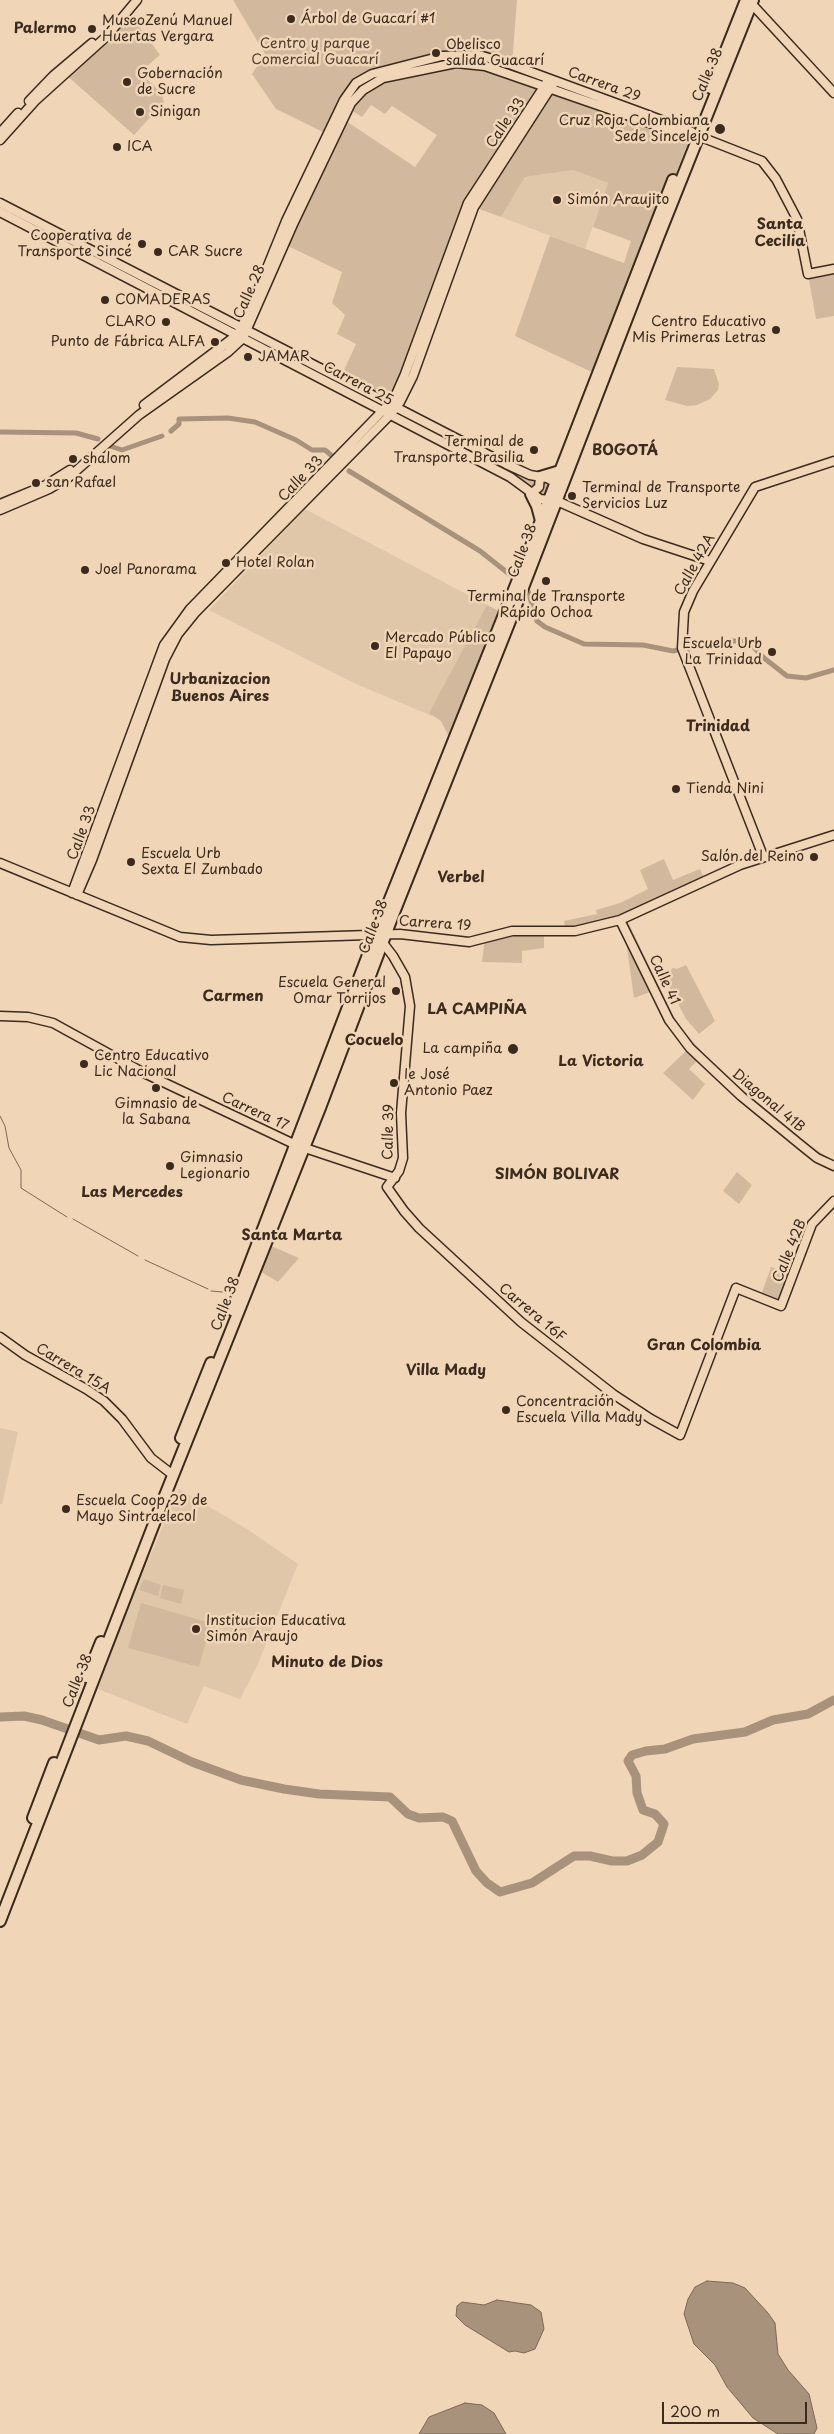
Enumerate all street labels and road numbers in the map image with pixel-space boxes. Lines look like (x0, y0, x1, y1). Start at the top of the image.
street label: Calle 38 (689, 46, 727, 104)
street label: Carrera 29 (565, 64, 643, 106)
street label: Calle 33 (483, 95, 529, 151)
street label: Calle 28 (231, 262, 269, 322)
street label: Carrera 25 (320, 359, 396, 409)
street label: Calle 33 (275, 453, 327, 505)
street label: Calle 38 (505, 522, 541, 580)
street label: Calle 42A (671, 531, 719, 599)
street label: Calle 33 (64, 803, 100, 863)
street label: Calle 38 (356, 898, 392, 956)
street label: Carrera 19 (398, 913, 472, 935)
street label: Calle 41 (645, 952, 683, 1008)
street label: Diagonal 41B (728, 1066, 808, 1136)
street label: Carrera 17 (219, 1089, 291, 1135)
street label: Calle 39 (380, 1104, 398, 1160)
street label: Calle 42B (770, 1217, 810, 1285)
street label: Calle 38 (208, 1275, 244, 1333)
street label: Carrera 16F (495, 1280, 569, 1346)
street label: Carrera 15A (33, 1340, 113, 1398)
street label: Calle 38 (60, 1652, 96, 1710)

